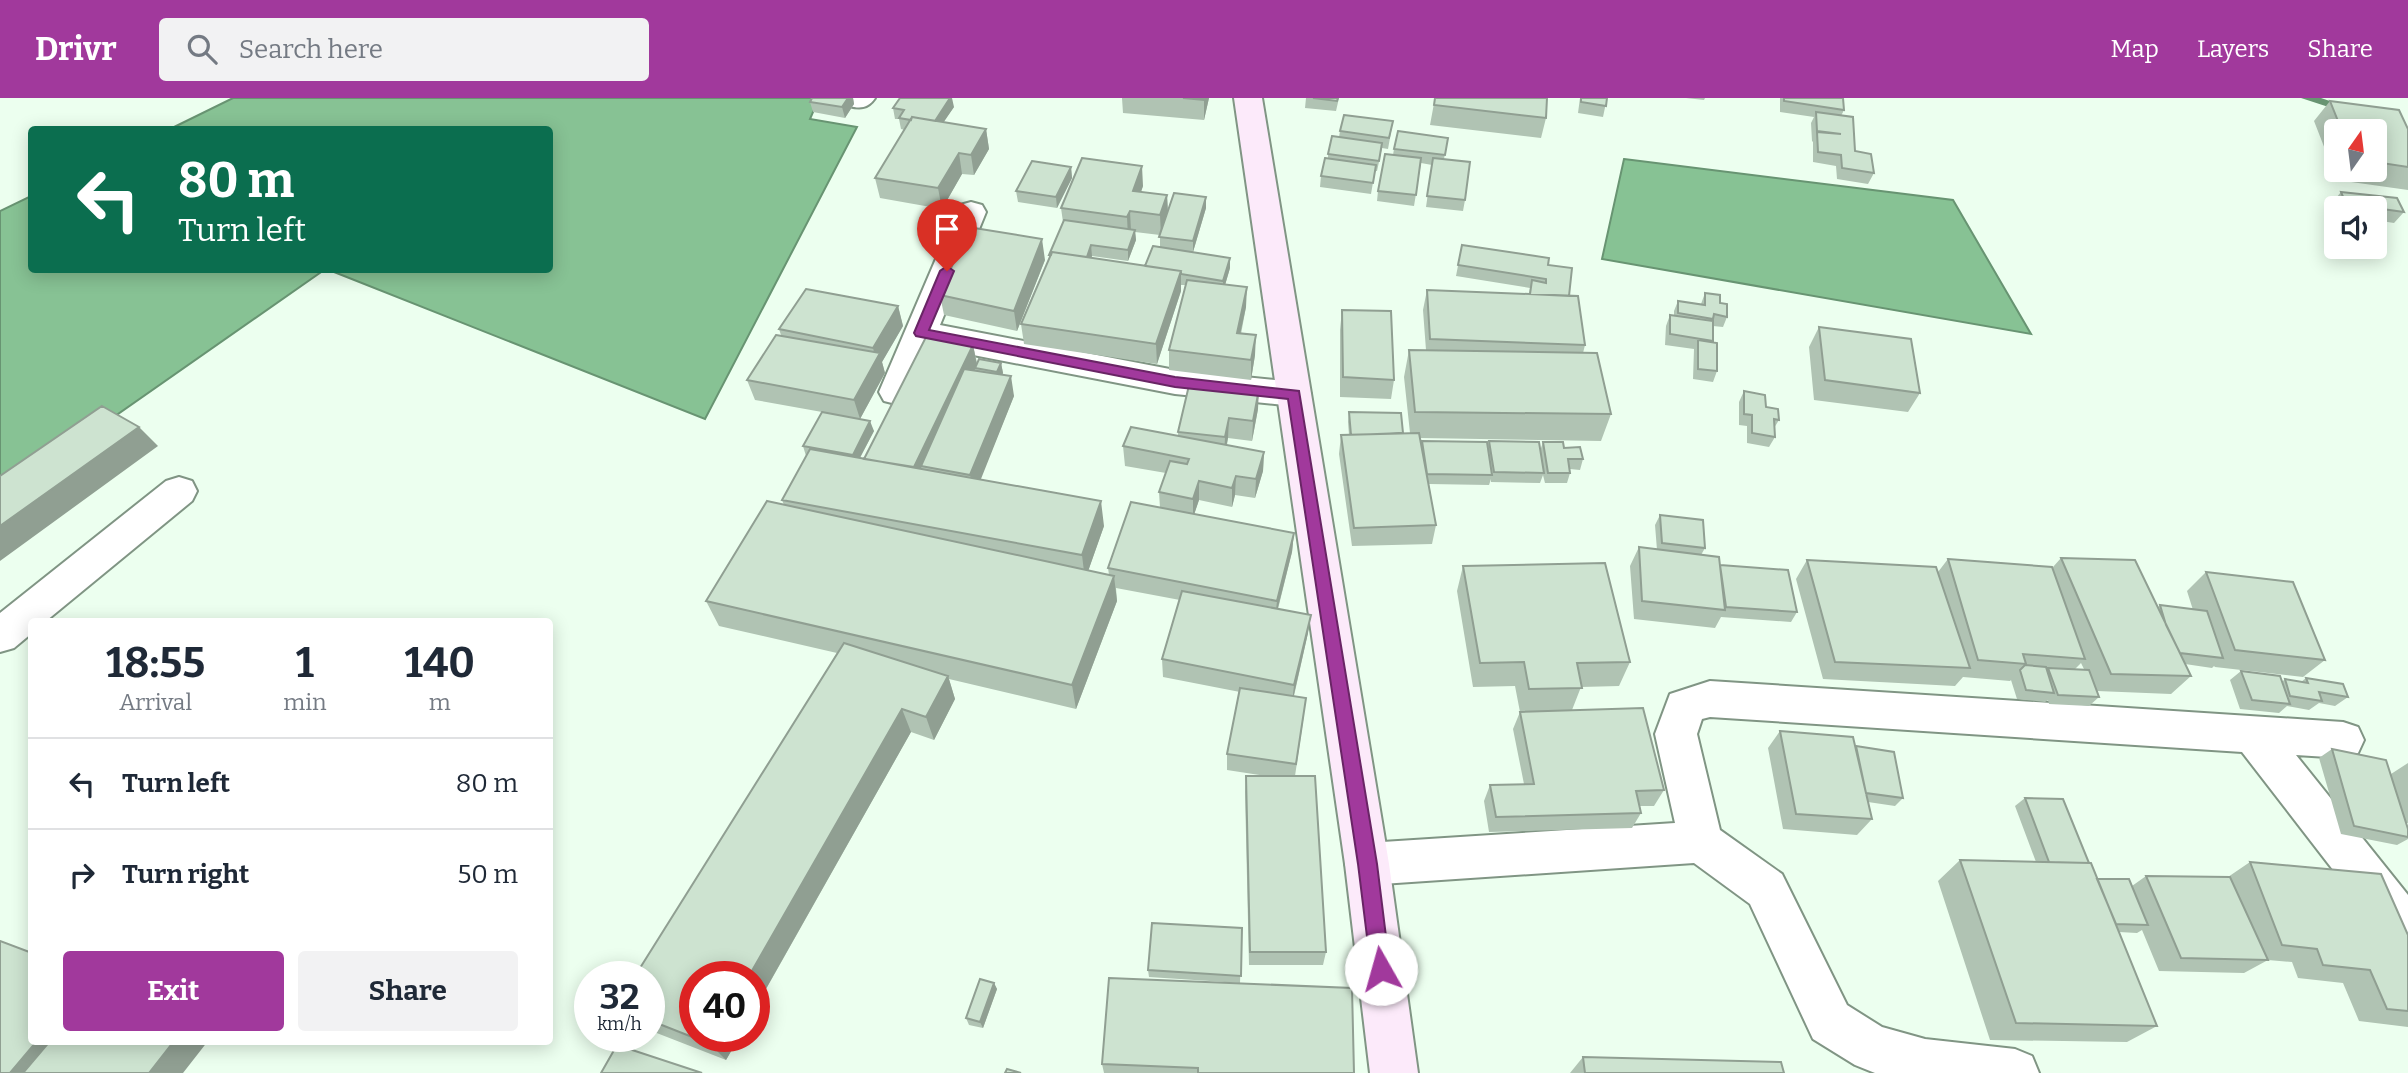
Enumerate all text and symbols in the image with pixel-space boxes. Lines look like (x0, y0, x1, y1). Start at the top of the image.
search box (159, 18, 649, 81)
text: Drivr (35, 29, 117, 69)
icon: search (183, 30, 221, 68)
text: Search here (239, 34, 383, 65)
text: Map (2111, 35, 2159, 63)
text: Layers (2197, 35, 2269, 63)
text: Share (2307, 35, 2373, 63)
north arrow (2324, 119, 2387, 182)
map controls (2324, 119, 2387, 259)
text: 80 m (178, 151, 294, 210)
icon: left (63, 154, 154, 245)
button: sound (2324, 196, 2387, 259)
pin (917, 199, 977, 271)
icon: arrive (928, 210, 966, 248)
text: Turn left (178, 211, 306, 249)
text: 18:55 (106, 638, 205, 688)
text: 1 (296, 638, 314, 688)
text: 140 (405, 638, 475, 688)
text: Arrival (119, 688, 192, 716)
text: min (283, 688, 327, 716)
text: m (429, 688, 451, 716)
icon: left (63, 765, 101, 803)
text: Turn left (122, 768, 230, 799)
text: 80 m (456, 768, 518, 799)
icon: right (63, 856, 101, 894)
text: Turn right (122, 859, 249, 890)
text: 50 m (457, 859, 518, 890)
position arrow (1344, 932, 1418, 1006)
button: Exit (63, 951, 284, 1031)
button: Share (298, 951, 518, 1031)
speed limit sign: 40 (679, 961, 770, 1052)
text: 32 (600, 976, 639, 1018)
text: km/h (597, 1013, 642, 1035)

